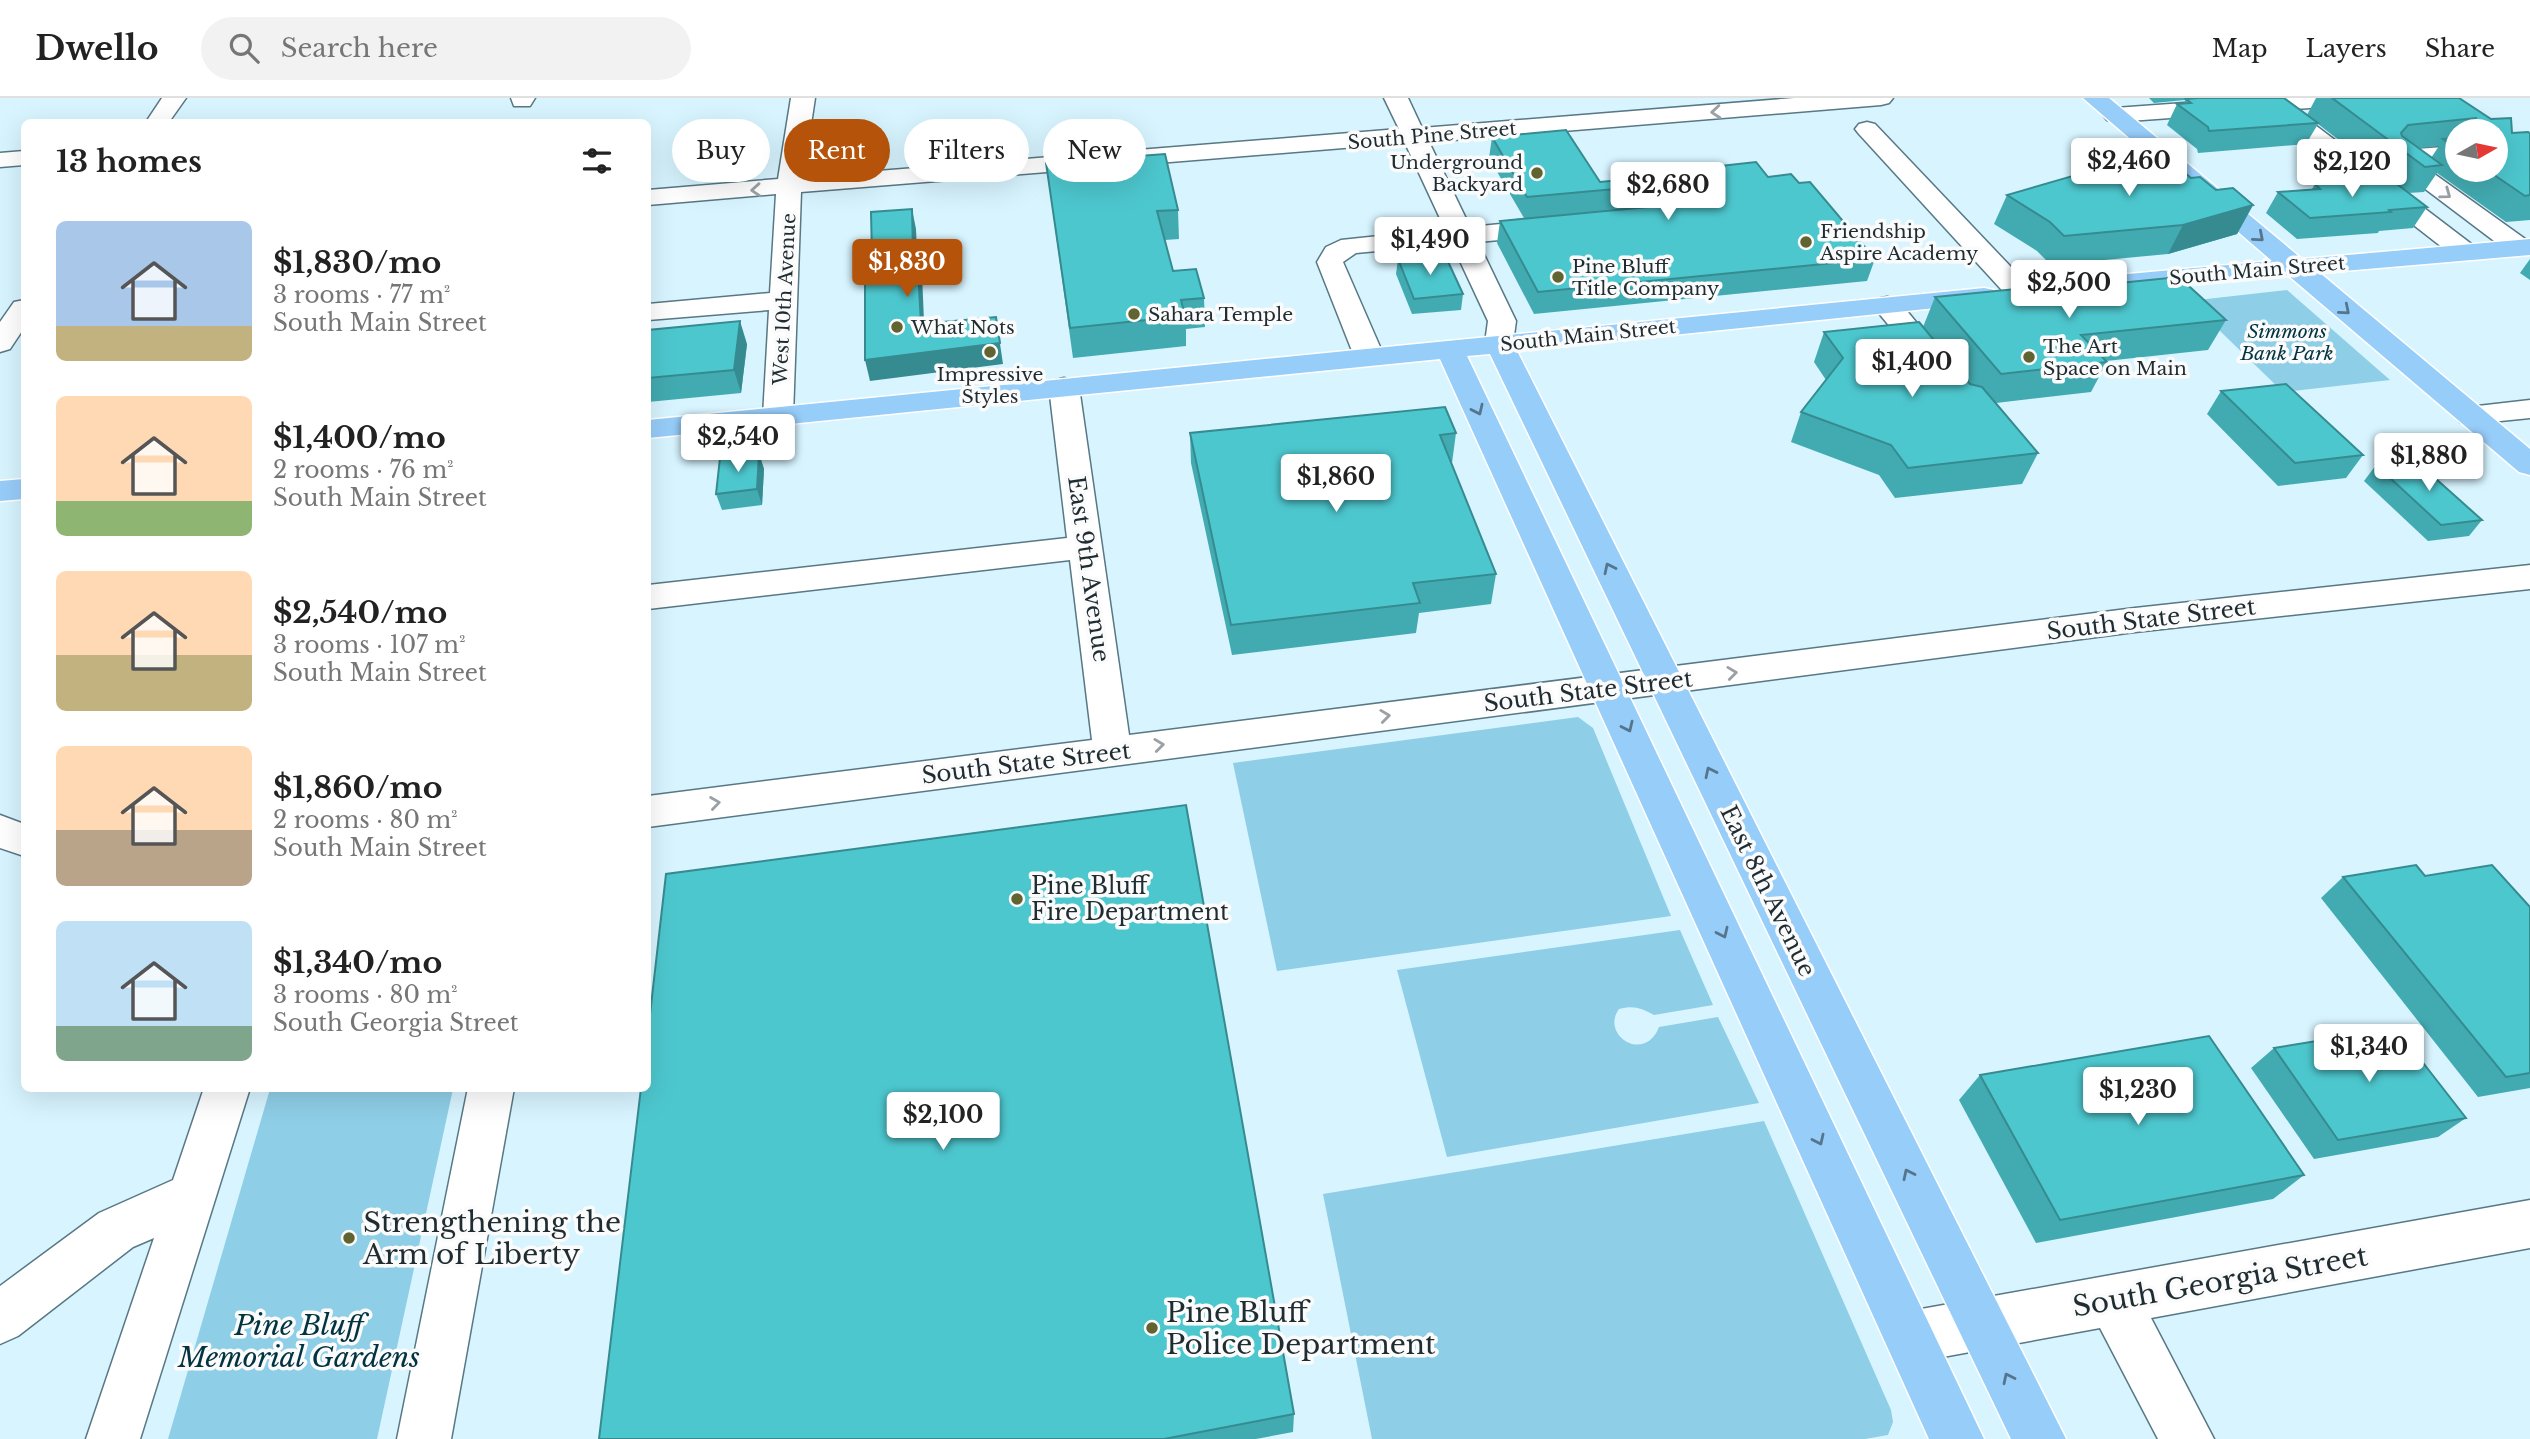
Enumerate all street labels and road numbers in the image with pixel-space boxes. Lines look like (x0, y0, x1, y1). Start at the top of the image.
street label: South Pine Street (1347, 117, 1518, 154)
street label: West 10th Avenue (768, 212, 800, 387)
street label: South Main Street (2168, 251, 2347, 290)
street label: South Main Street (1499, 315, 1678, 356)
street label: East 9th Avenue (1062, 474, 1116, 664)
street label: South State Street (2045, 592, 2257, 646)
street label: South State Street (1482, 664, 1694, 718)
street label: South State Street (920, 736, 1132, 790)
street label: East 8th Avenue (1714, 801, 1822, 981)
street label: South Georgia Street (2070, 1238, 2371, 1325)

